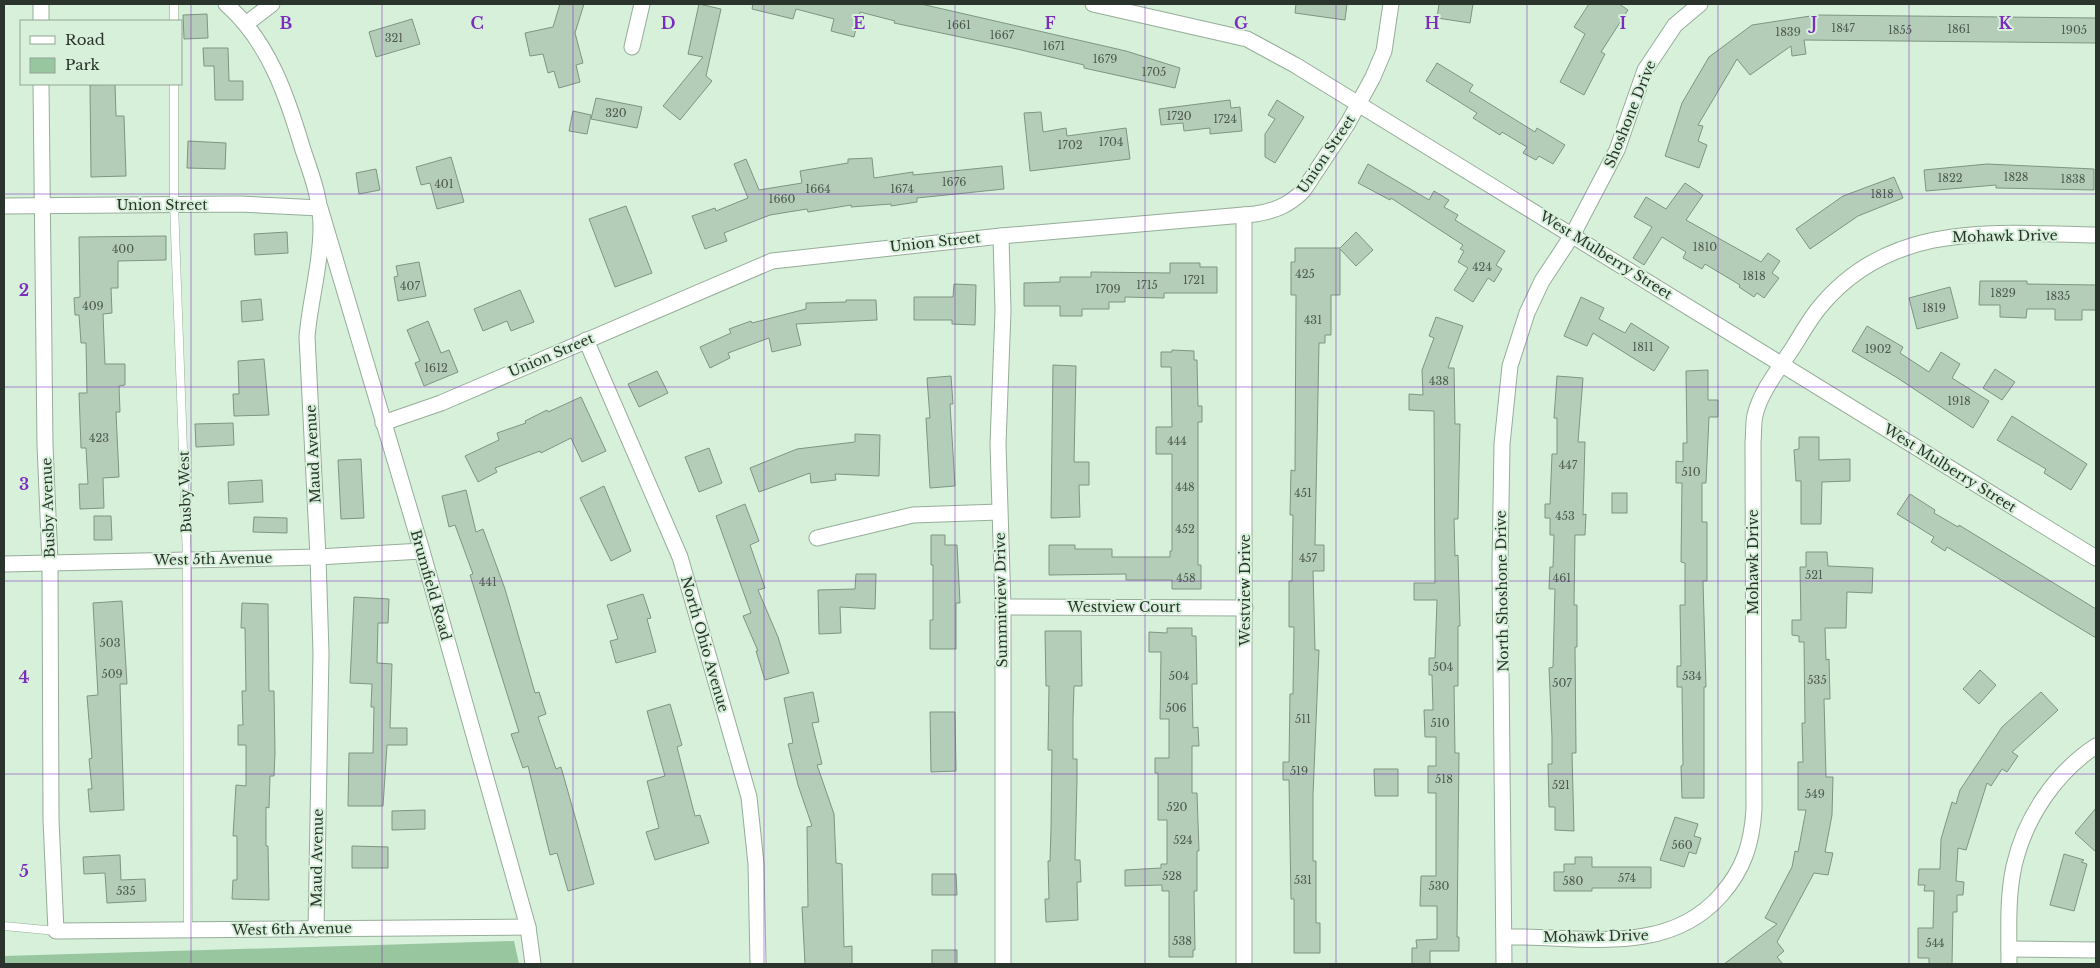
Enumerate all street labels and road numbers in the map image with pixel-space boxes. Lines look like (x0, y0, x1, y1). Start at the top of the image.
street label: Shoshone Drive (1600, 57, 1660, 171)
street label: Union Street (1293, 111, 1359, 197)
street label: Union Street (117, 196, 208, 214)
street label: West Mulberry Street (1535, 206, 1676, 304)
street label: Mohawk Drive (1952, 226, 2058, 246)
street label: Union Street (889, 228, 982, 256)
street label: Union Street (506, 329, 597, 381)
street label: Maud Avenue (301, 404, 325, 504)
street label: West Mulberry Street (1879, 419, 2020, 517)
street label: Busby West (175, 450, 195, 533)
street label: Busby Avenue (37, 457, 59, 559)
street label: Mohawk Drive (1744, 509, 1762, 615)
street label: North Shoshone Drive (1492, 510, 1512, 672)
street label: Brumfield Road (407, 528, 456, 643)
street label: Summitview Drive (991, 532, 1011, 668)
street label: Westview Drive (1236, 534, 1254, 647)
street label: West 5th Avenue (152, 549, 273, 569)
street label: North Ohio Avenue (677, 574, 733, 714)
street label: Westview Court (1066, 598, 1181, 616)
street label: Maud Avenue (307, 809, 327, 907)
street label: West 6th Avenue (231, 919, 352, 939)
street label: Mohawk Drive (1543, 926, 1649, 946)

